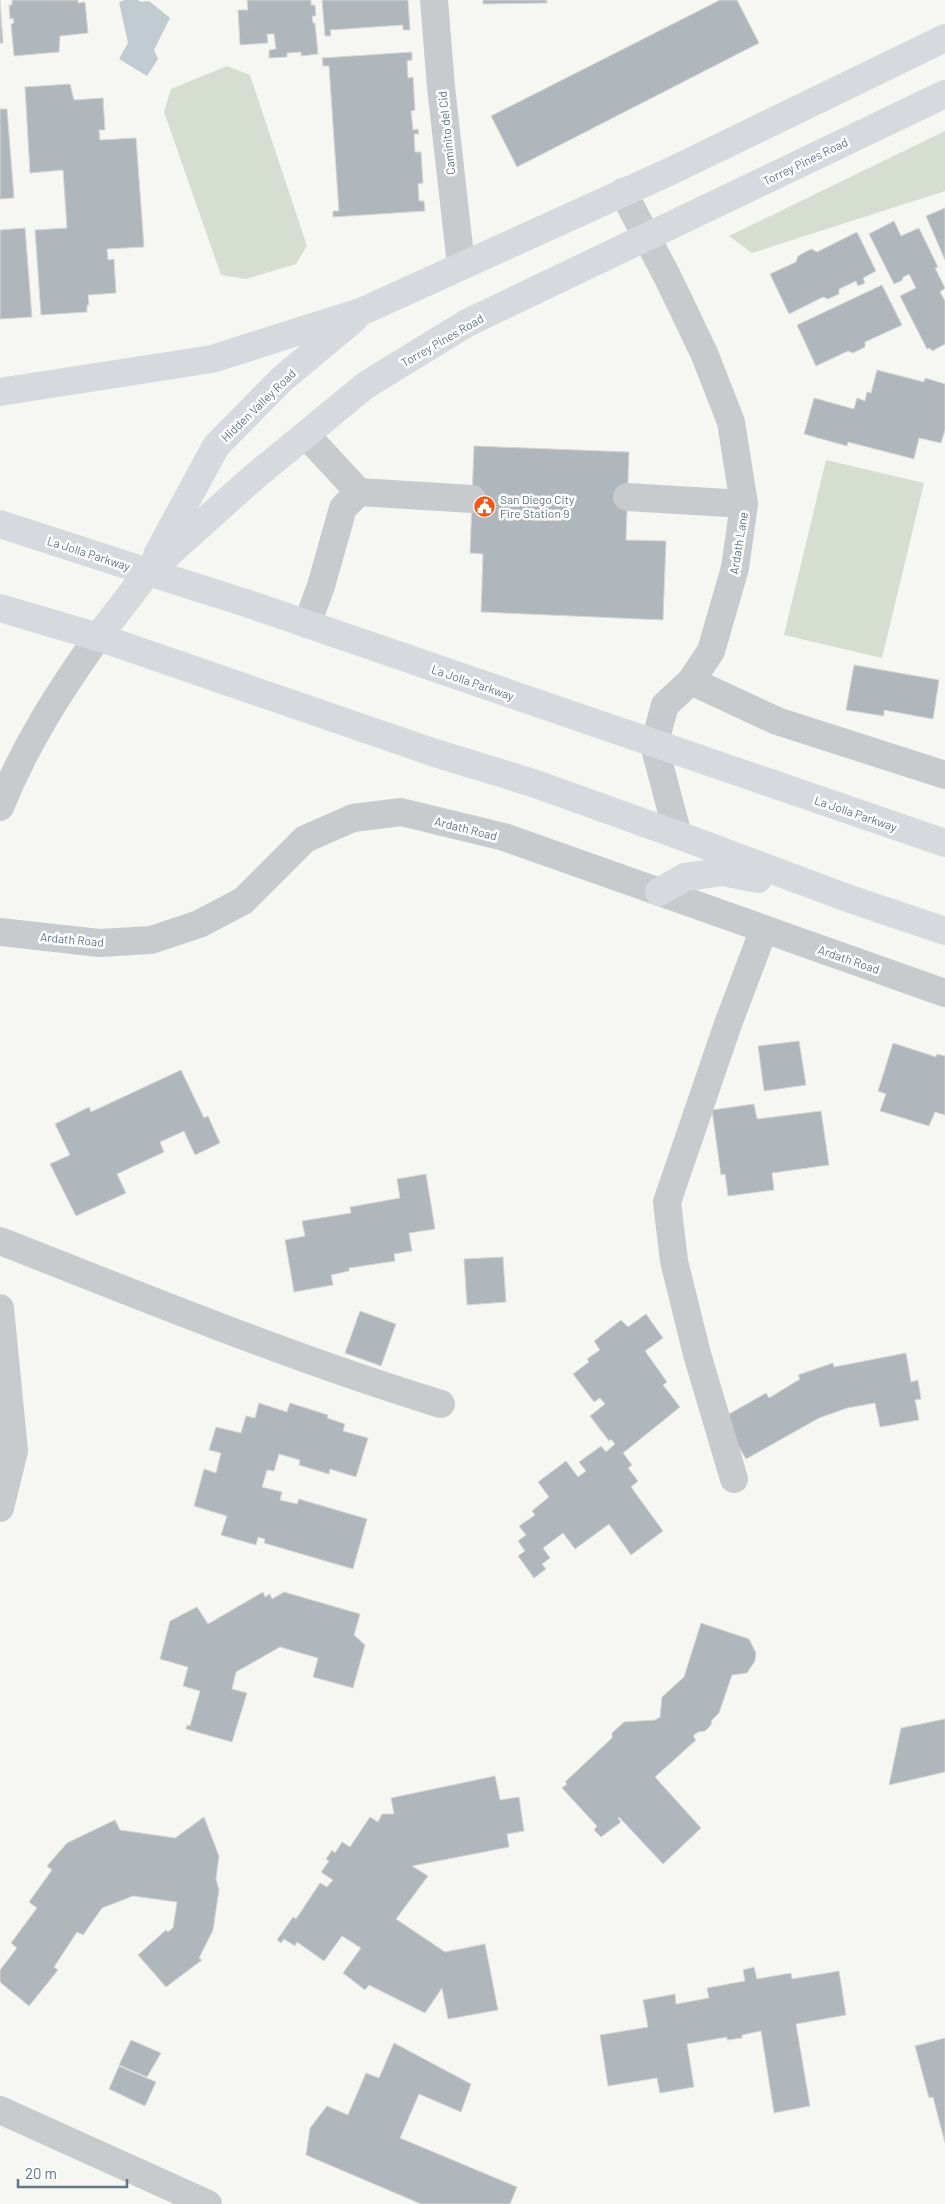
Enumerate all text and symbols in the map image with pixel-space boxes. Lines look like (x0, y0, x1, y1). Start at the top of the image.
street label: Caminito del Cid (435, 91, 457, 175)
street label: Torrey Pines Road (760, 134, 850, 188)
street label: Torrey Pines Road (398, 311, 486, 369)
street label: Hidden Valley Road (218, 366, 298, 444)
place label: San Diego City Fire Station 9 (500, 492, 575, 520)
public building icon: San Diego City Fire Station 9 (472, 494, 496, 518)
street label: Ardath Lane (726, 511, 750, 575)
street label: La Jolla Parkway (46, 533, 133, 573)
street label: La Jolla Parkway (430, 661, 517, 703)
street label: La Jolla Parkway (813, 792, 900, 834)
street label: Ardath Road (433, 813, 499, 843)
street label: Ardath Road (40, 929, 104, 949)
street label: Ardath Road (816, 942, 882, 976)
scale bar (18, 2156, 126, 2188)
text: 20 m (25, 2164, 57, 2182)

